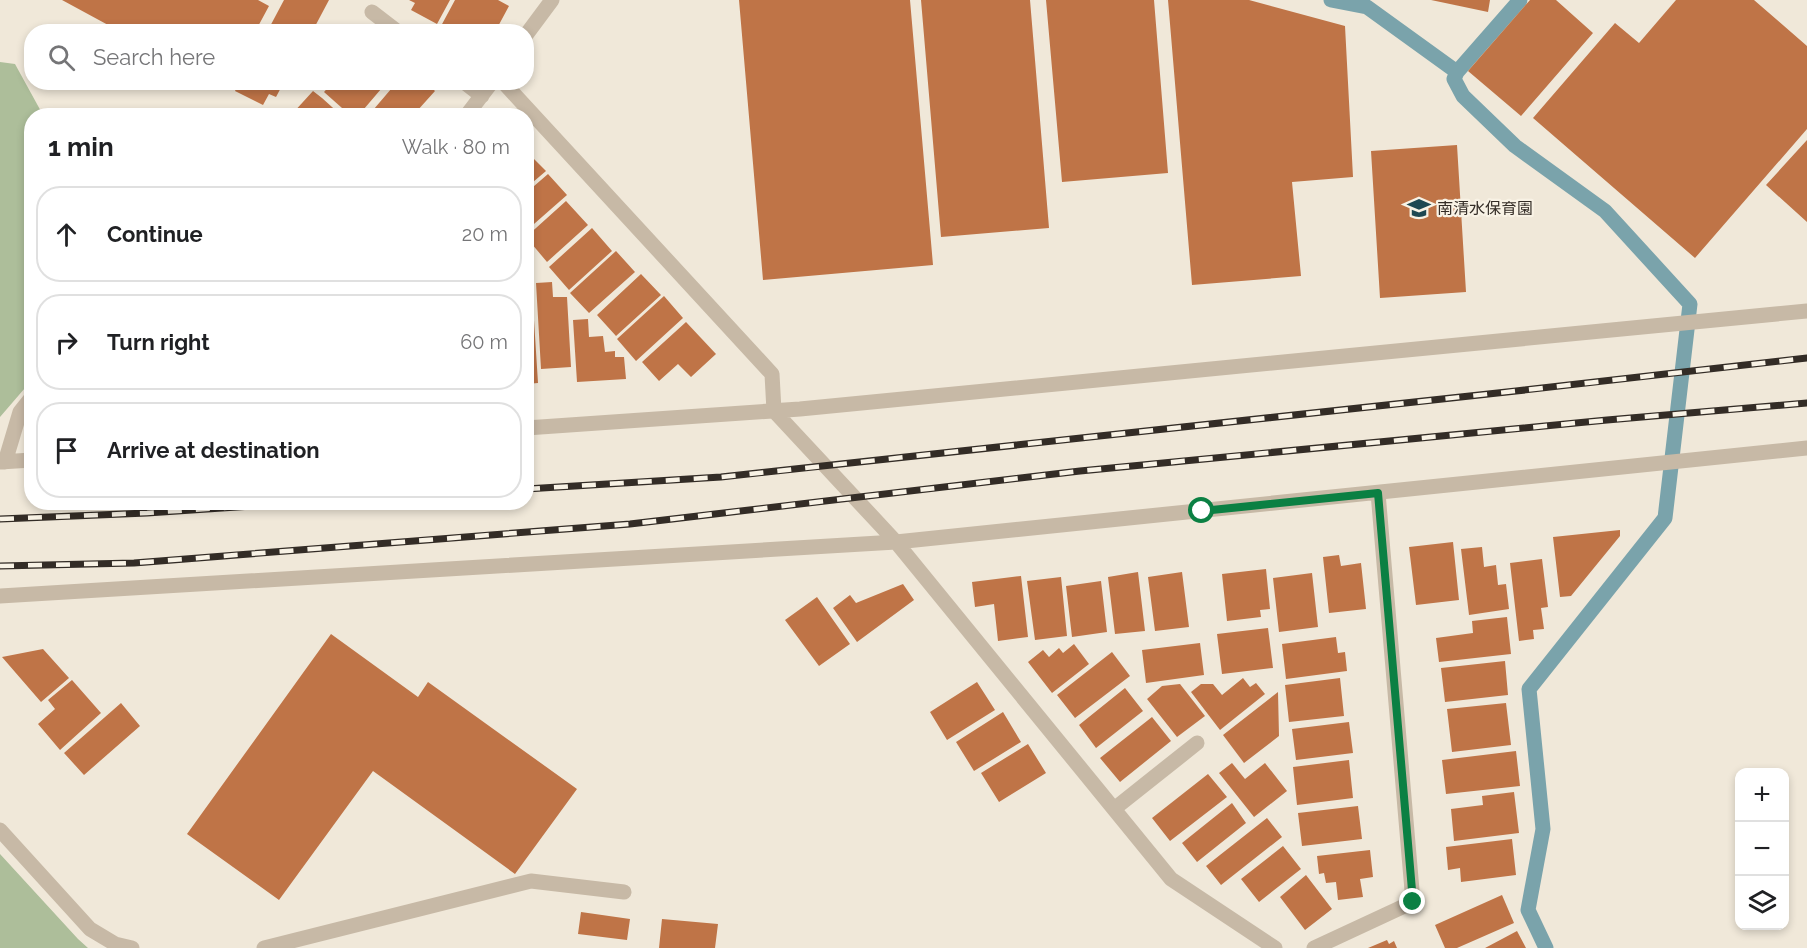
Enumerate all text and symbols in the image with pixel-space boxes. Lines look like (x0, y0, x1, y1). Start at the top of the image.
search box (24, 24, 534, 90)
icon: search (45, 41, 78, 74)
text: Search here (93, 44, 215, 70)
text: 1 min (48, 132, 114, 162)
text: Walk · 80 m (402, 135, 510, 159)
school or university icon: 南清水保育園 (1406, 195, 1432, 221)
place label: 南清水保育園 (1437, 199, 1533, 218)
icon: ahead (50, 218, 83, 251)
text: Continue (107, 221, 203, 247)
text: 20 m (462, 222, 508, 246)
icon: right (50, 326, 83, 359)
text: Turn right (107, 329, 210, 355)
text: 60 m (460, 330, 508, 354)
icon: arrive (50, 434, 83, 467)
text: Arrive at destination (107, 437, 320, 463)
route start (1188, 497, 1214, 523)
map controls (1735, 768, 1789, 930)
button: + (1735, 768, 1789, 822)
button: − (1735, 822, 1789, 876)
button: layers (1735, 876, 1789, 930)
route end (1399, 888, 1425, 914)

